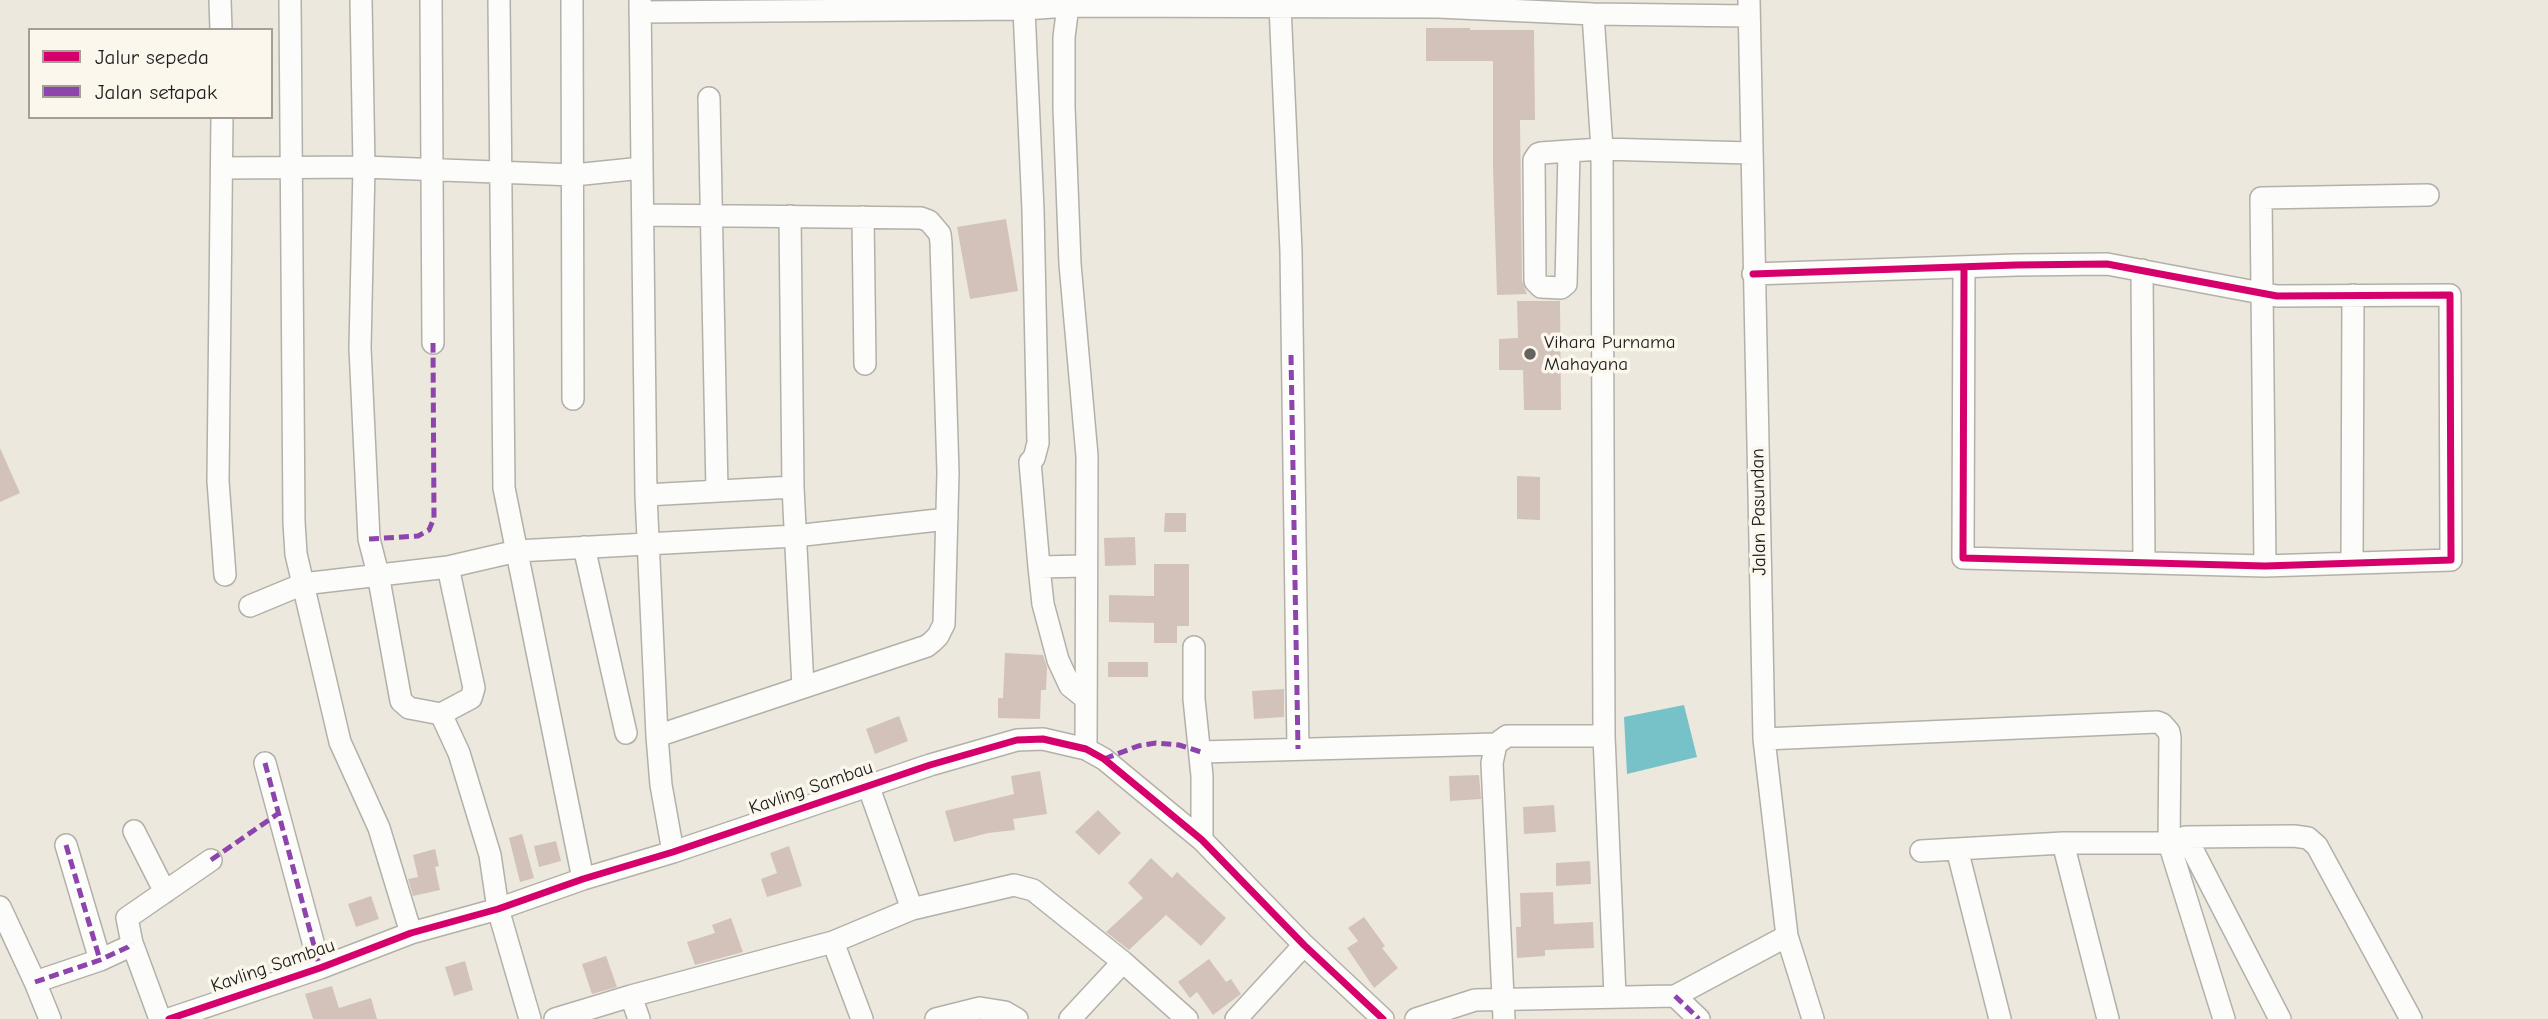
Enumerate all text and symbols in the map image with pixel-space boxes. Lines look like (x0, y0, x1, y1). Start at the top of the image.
legend (28, 28, 273, 119)
text: Jalur sepeda (95, 45, 209, 69)
text: Jalan setapak (95, 80, 217, 104)
place label: Vihara Purnama Mahayana (1544, 332, 1676, 376)
marker: Vihara Purnama Mahayana (1522, 346, 1538, 362)
street label: Jalan Pasundan (1746, 448, 1772, 576)
street label: Kavling Sambau (746, 756, 876, 820)
street label: Kavling Sambau (208, 934, 338, 998)

